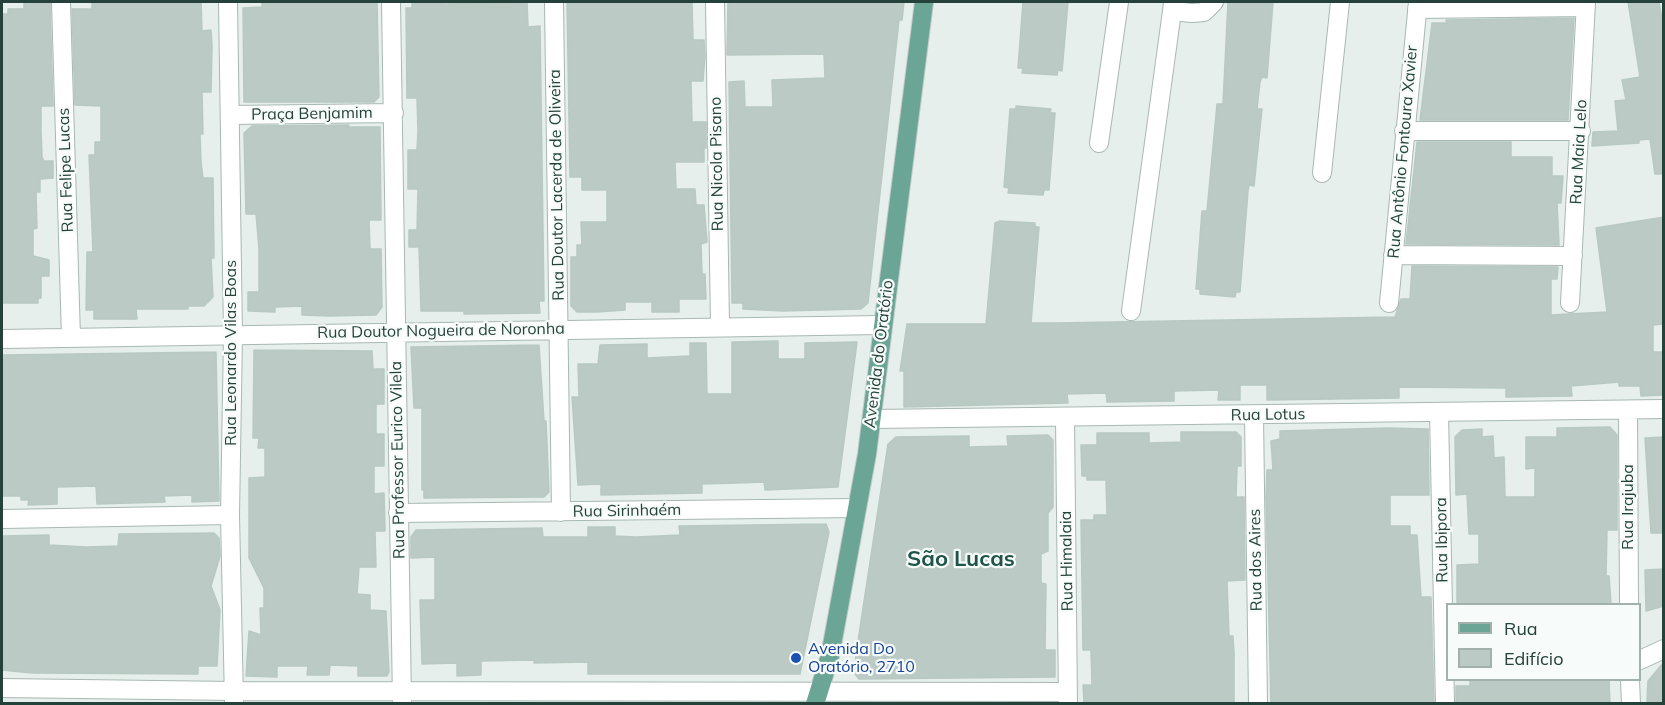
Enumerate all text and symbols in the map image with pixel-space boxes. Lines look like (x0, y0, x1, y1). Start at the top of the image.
street label: Rua Antônio Fontoura Xavier (1384, 45, 1422, 259)
street label: Rua Doutor Lacerda de Oliveira (545, 69, 569, 301)
street label: Rua Nicola Pisano (706, 97, 728, 231)
street label: Rua Maia Lelo (1567, 99, 1591, 205)
street label: Praça Benjamim (251, 103, 373, 125)
street label: Rua Felipe Lucas (54, 107, 78, 233)
street label: Rua Leonardo Vilas Boas (221, 260, 241, 446)
street label: Avenida do Oratório (860, 279, 898, 429)
street label: Rua Doutor Nogueira de Noronha (317, 319, 565, 343)
street label: Rua Professor Eurico Vilela (387, 361, 409, 559)
street label: Rua Lotus (1231, 405, 1305, 425)
street label: Rua Irajuba (1618, 464, 1638, 550)
street label: Rua Ibipora (1432, 497, 1452, 583)
street label: Rua Sirinhaém (573, 500, 681, 522)
street label: Rua dos Aires (1246, 508, 1266, 612)
street label: Rua Himalaia (1057, 511, 1077, 611)
district label: São Lucas (907, 546, 1015, 572)
legend (1446, 603, 1641, 681)
text: Rua (1504, 617, 1538, 640)
place label: Avenida Do Oratório, 2710 (808, 639, 915, 677)
text: Edifício (1504, 647, 1563, 670)
marker: Avenida Do Oratório, 2710 (789, 651, 803, 665)

